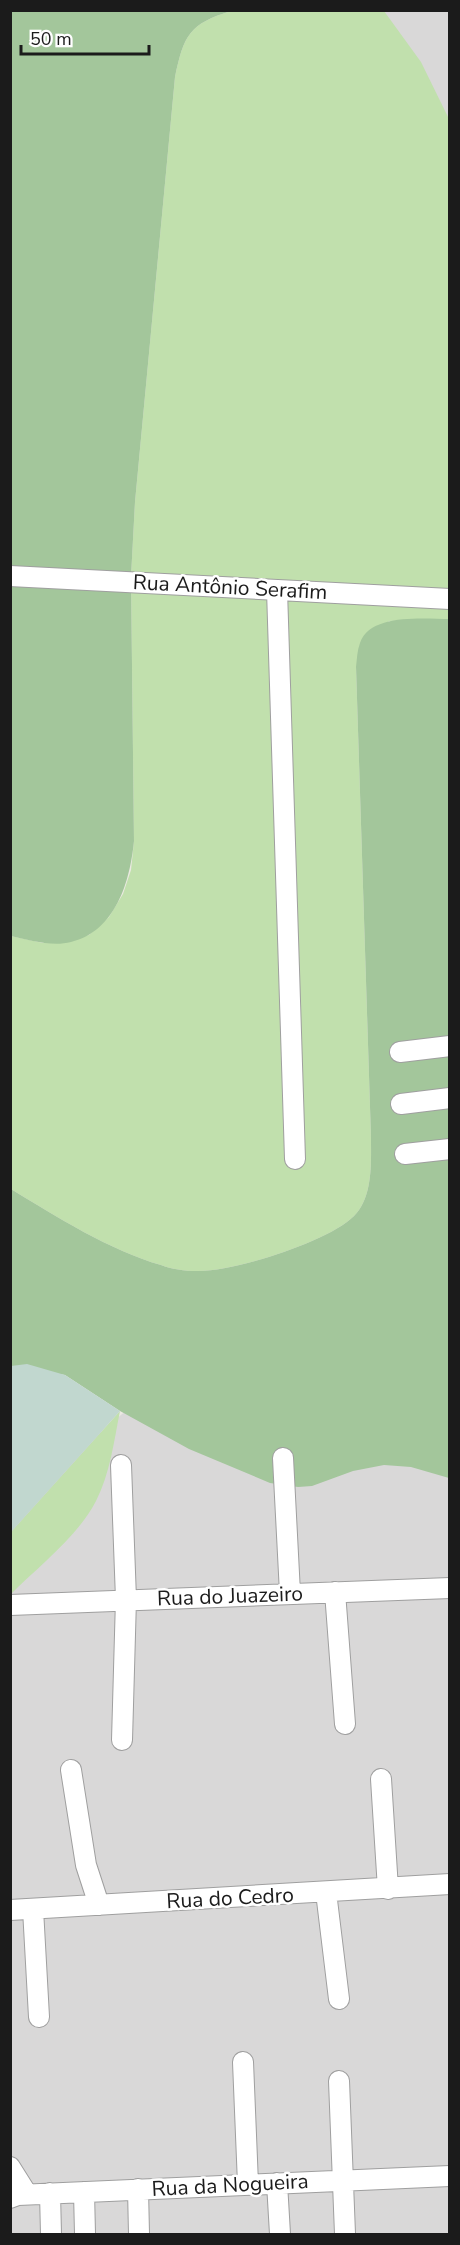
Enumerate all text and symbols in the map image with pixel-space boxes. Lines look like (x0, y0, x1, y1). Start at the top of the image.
scale bar (21, 18, 148, 56)
text: 50 m (30, 27, 72, 51)
street label: Rua Antônio Serafim (132, 568, 328, 606)
street label: Rua do Juazeiro (157, 1579, 303, 1613)
street label: Rua do Cedro (166, 1881, 294, 1915)
street label: Rua da Nogueira (151, 2167, 309, 2203)

